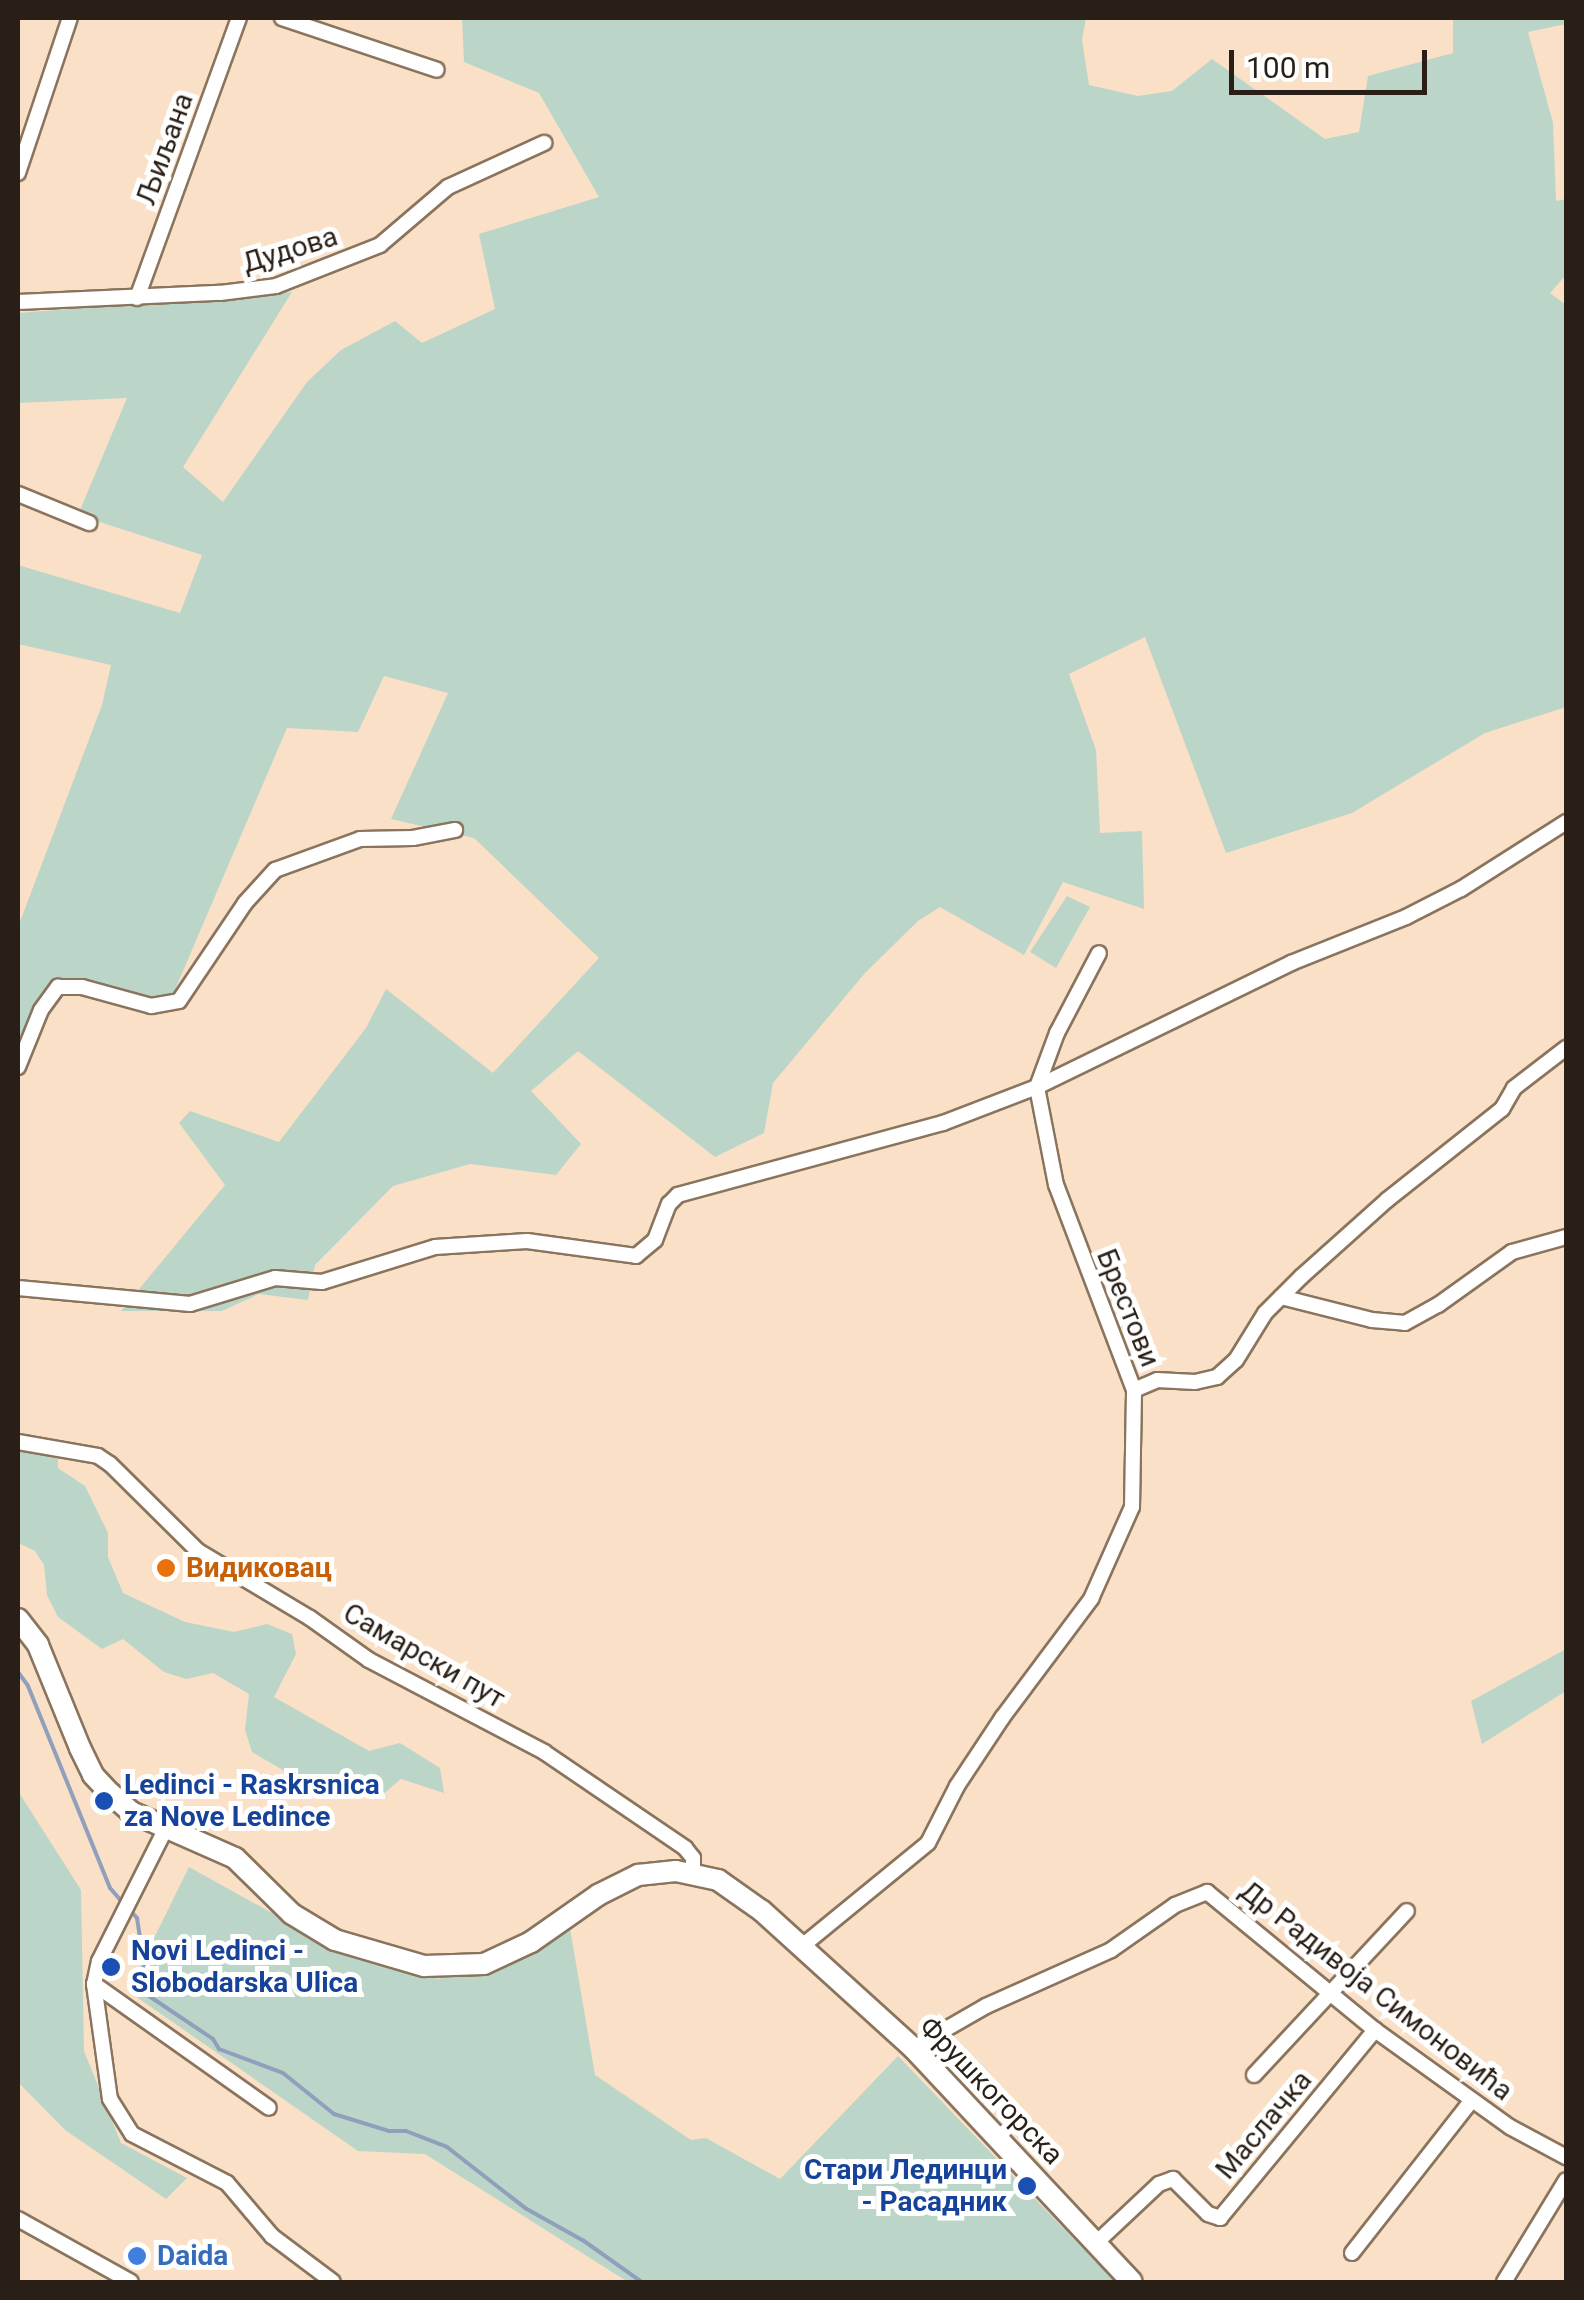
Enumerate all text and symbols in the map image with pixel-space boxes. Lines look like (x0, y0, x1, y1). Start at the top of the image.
scale bar (1234, 30, 1432, 92)
text: 100 m (1246, 50, 1330, 85)
street label: Љиљана (129, 89, 201, 209)
street label: Дудова (238, 220, 342, 280)
street label: Брестови (1089, 1244, 1167, 1372)
place label: Видиковац (186, 1551, 332, 1585)
marker: Видиковац (155, 1557, 177, 1579)
street label: Самарски пут (337, 1596, 511, 1716)
place label: Ledinci - Raskrsnica za Nove Ledince (124, 1768, 380, 1834)
marker: Ledinci - Raskrsnica za Nove Ledince (93, 1790, 115, 1812)
street label: Др Радивоја Симоновића (1233, 1874, 1519, 2108)
place label: Novi Ledinci - Slobodarska Ulica (131, 1934, 358, 2000)
marker: Novi Ledinci - Slobodarska Ulica (100, 1956, 122, 1978)
street label: Фрушкогорска (912, 2010, 1070, 2172)
street label: Маслачка (1209, 2064, 1319, 2186)
place label: Стари Лединци - Расадник (804, 2153, 1007, 2219)
marker: Стари Лединци - Расадник (1016, 2175, 1038, 2197)
place label: Daida (157, 2239, 228, 2273)
marker: Daida (126, 2245, 148, 2267)

